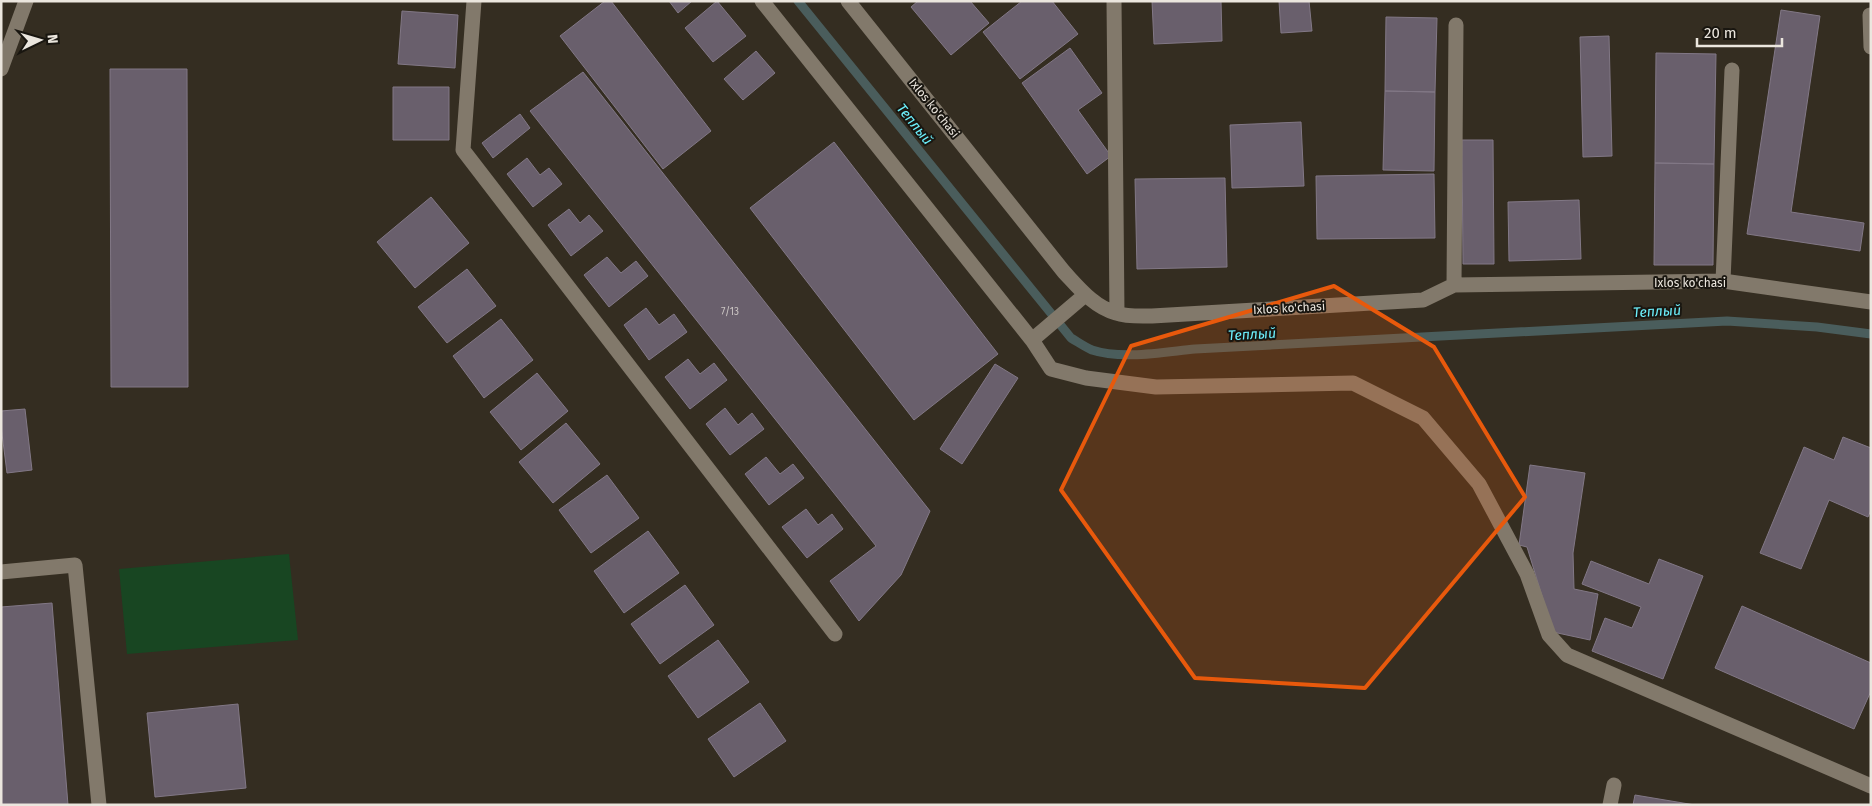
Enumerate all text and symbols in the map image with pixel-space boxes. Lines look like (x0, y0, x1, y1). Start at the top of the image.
north arrow (15, 15, 65, 65)
scale bar (1697, 15, 1782, 47)
text: 20 m (1704, 24, 1737, 42)
text: N (44, 34, 61, 44)
street label: Ixlos ko'chasi (906, 76, 962, 140)
water label: Теплый (893, 100, 936, 148)
street label: Ixlos ko'chasi (1654, 276, 1726, 290)
street label: Ixlos ko'chasi (1253, 299, 1325, 317)
water label: Теплый (1633, 302, 1681, 321)
house number: 7/13 (721, 306, 739, 318)
water label: Теплый (1228, 325, 1276, 344)

